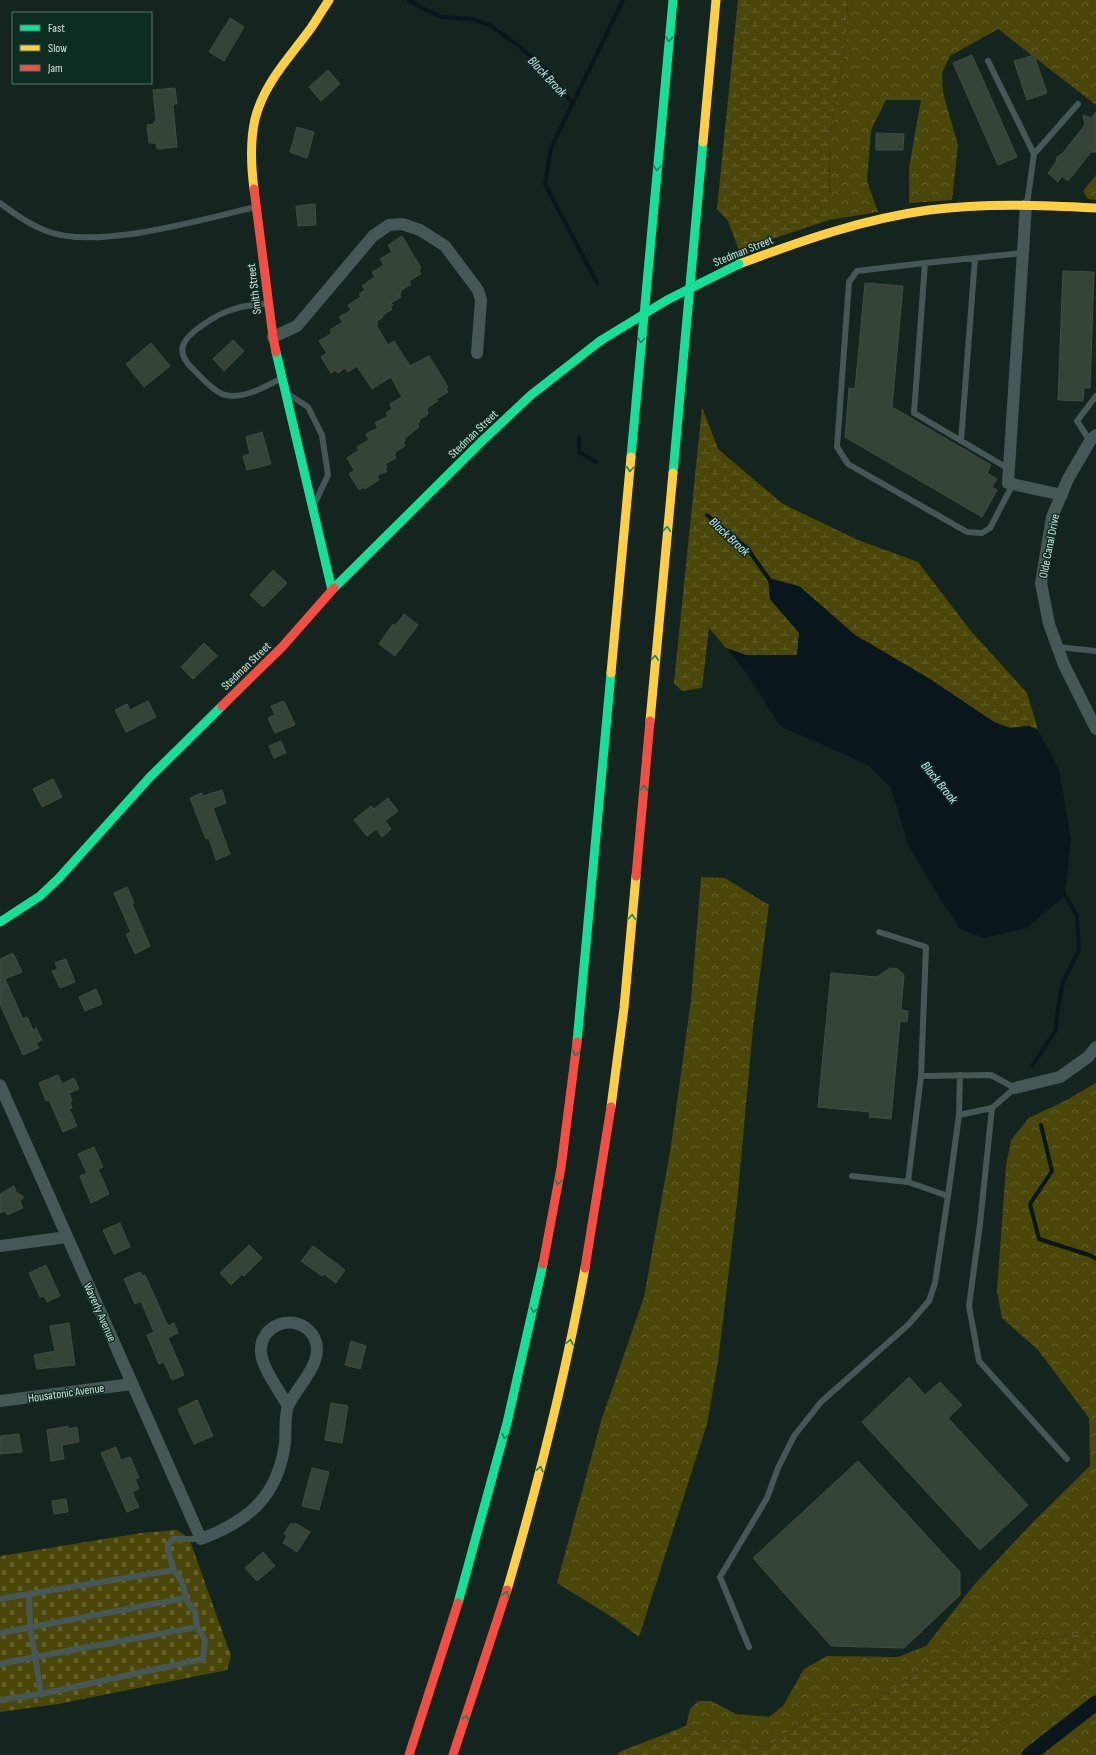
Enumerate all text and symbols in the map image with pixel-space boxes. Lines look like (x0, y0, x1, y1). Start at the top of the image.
legend (12, 12, 152, 84)
text: Fast (48, 21, 65, 36)
one-way arrow (664, 36, 673, 42)
text: Slow (48, 41, 67, 56)
water label: Black Brook (524, 53, 571, 101)
text: Jam (47, 61, 63, 76)
one-way arrow (652, 165, 661, 171)
street label: Stedman Street (711, 233, 776, 270)
street label: Smith Street (244, 262, 265, 315)
one-way arrow (637, 336, 646, 343)
street label: Stedman Street (445, 407, 502, 462)
one-way arrow (625, 466, 634, 472)
street label: Olde Canal Drive (1036, 513, 1063, 579)
water label: Black Brook (706, 514, 754, 560)
one-way arrow (663, 526, 672, 532)
street label: Stedman Street (218, 639, 275, 694)
one-way arrow (651, 655, 660, 661)
water label: Black Brook (917, 758, 962, 808)
one-way arrow (639, 785, 648, 791)
one-way arrow (627, 914, 636, 920)
one-way arrow (572, 1050, 581, 1056)
one-way arrow (554, 1179, 563, 1185)
street label: Waverly Avenue (80, 1280, 119, 1344)
one-way arrow (530, 1306, 538, 1313)
one-way arrow (565, 1339, 573, 1346)
street label: Housatonic Avenue (27, 1381, 105, 1406)
one-way arrow (501, 1433, 509, 1440)
one-way arrow (535, 1466, 543, 1472)
one-way arrow (501, 1591, 510, 1598)
one-way arrow (461, 1715, 470, 1722)

